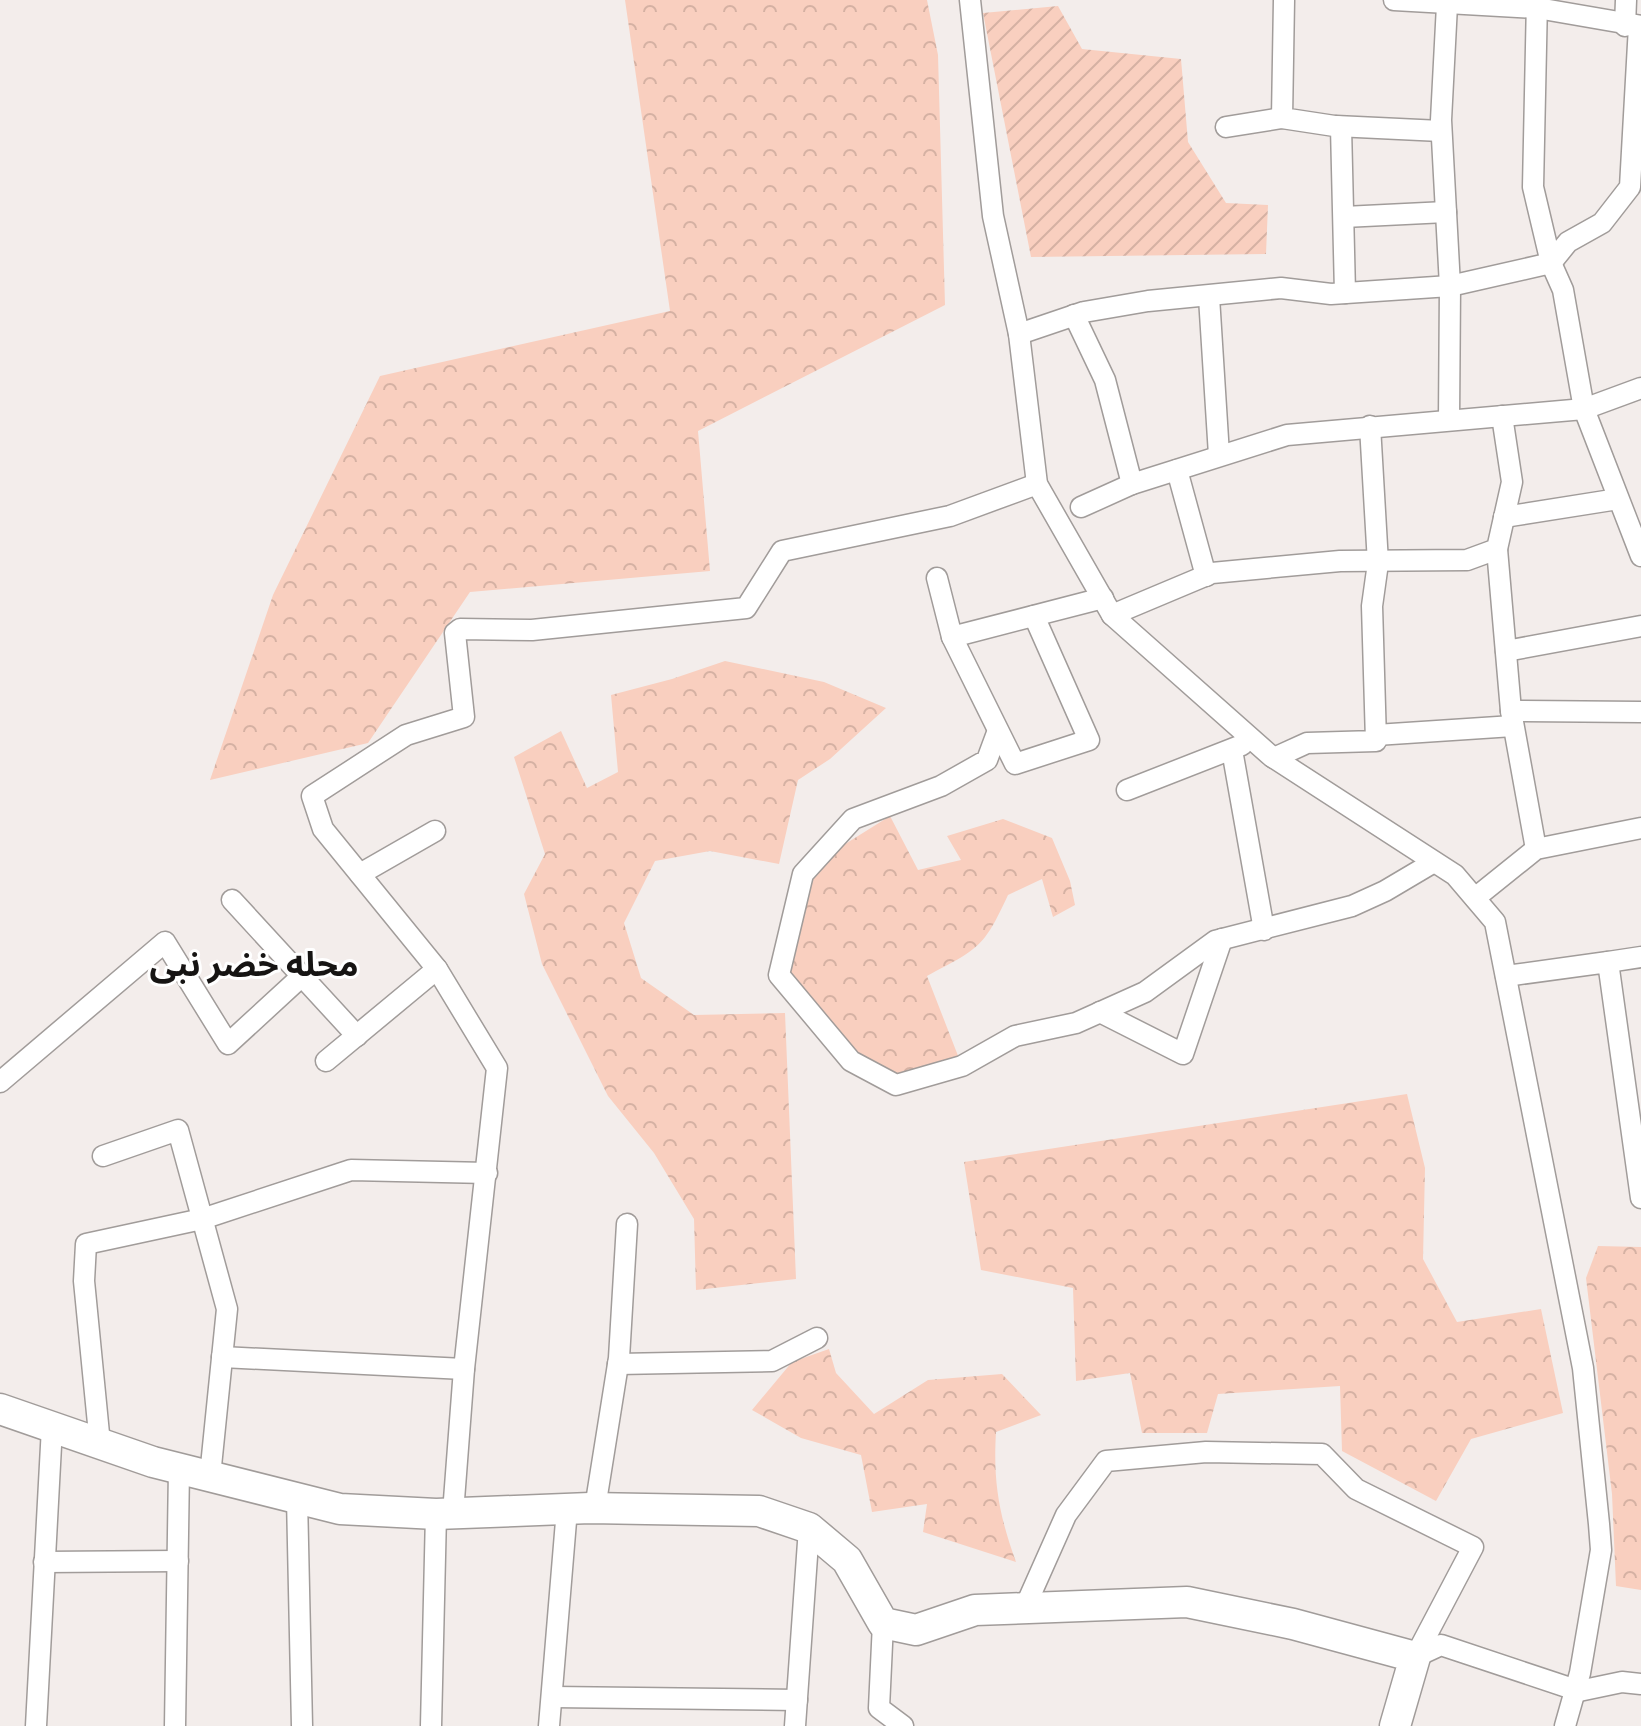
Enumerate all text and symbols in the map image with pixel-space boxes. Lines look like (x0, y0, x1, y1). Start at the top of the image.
district label: محله خضر نبی (149, 942, 359, 984)

